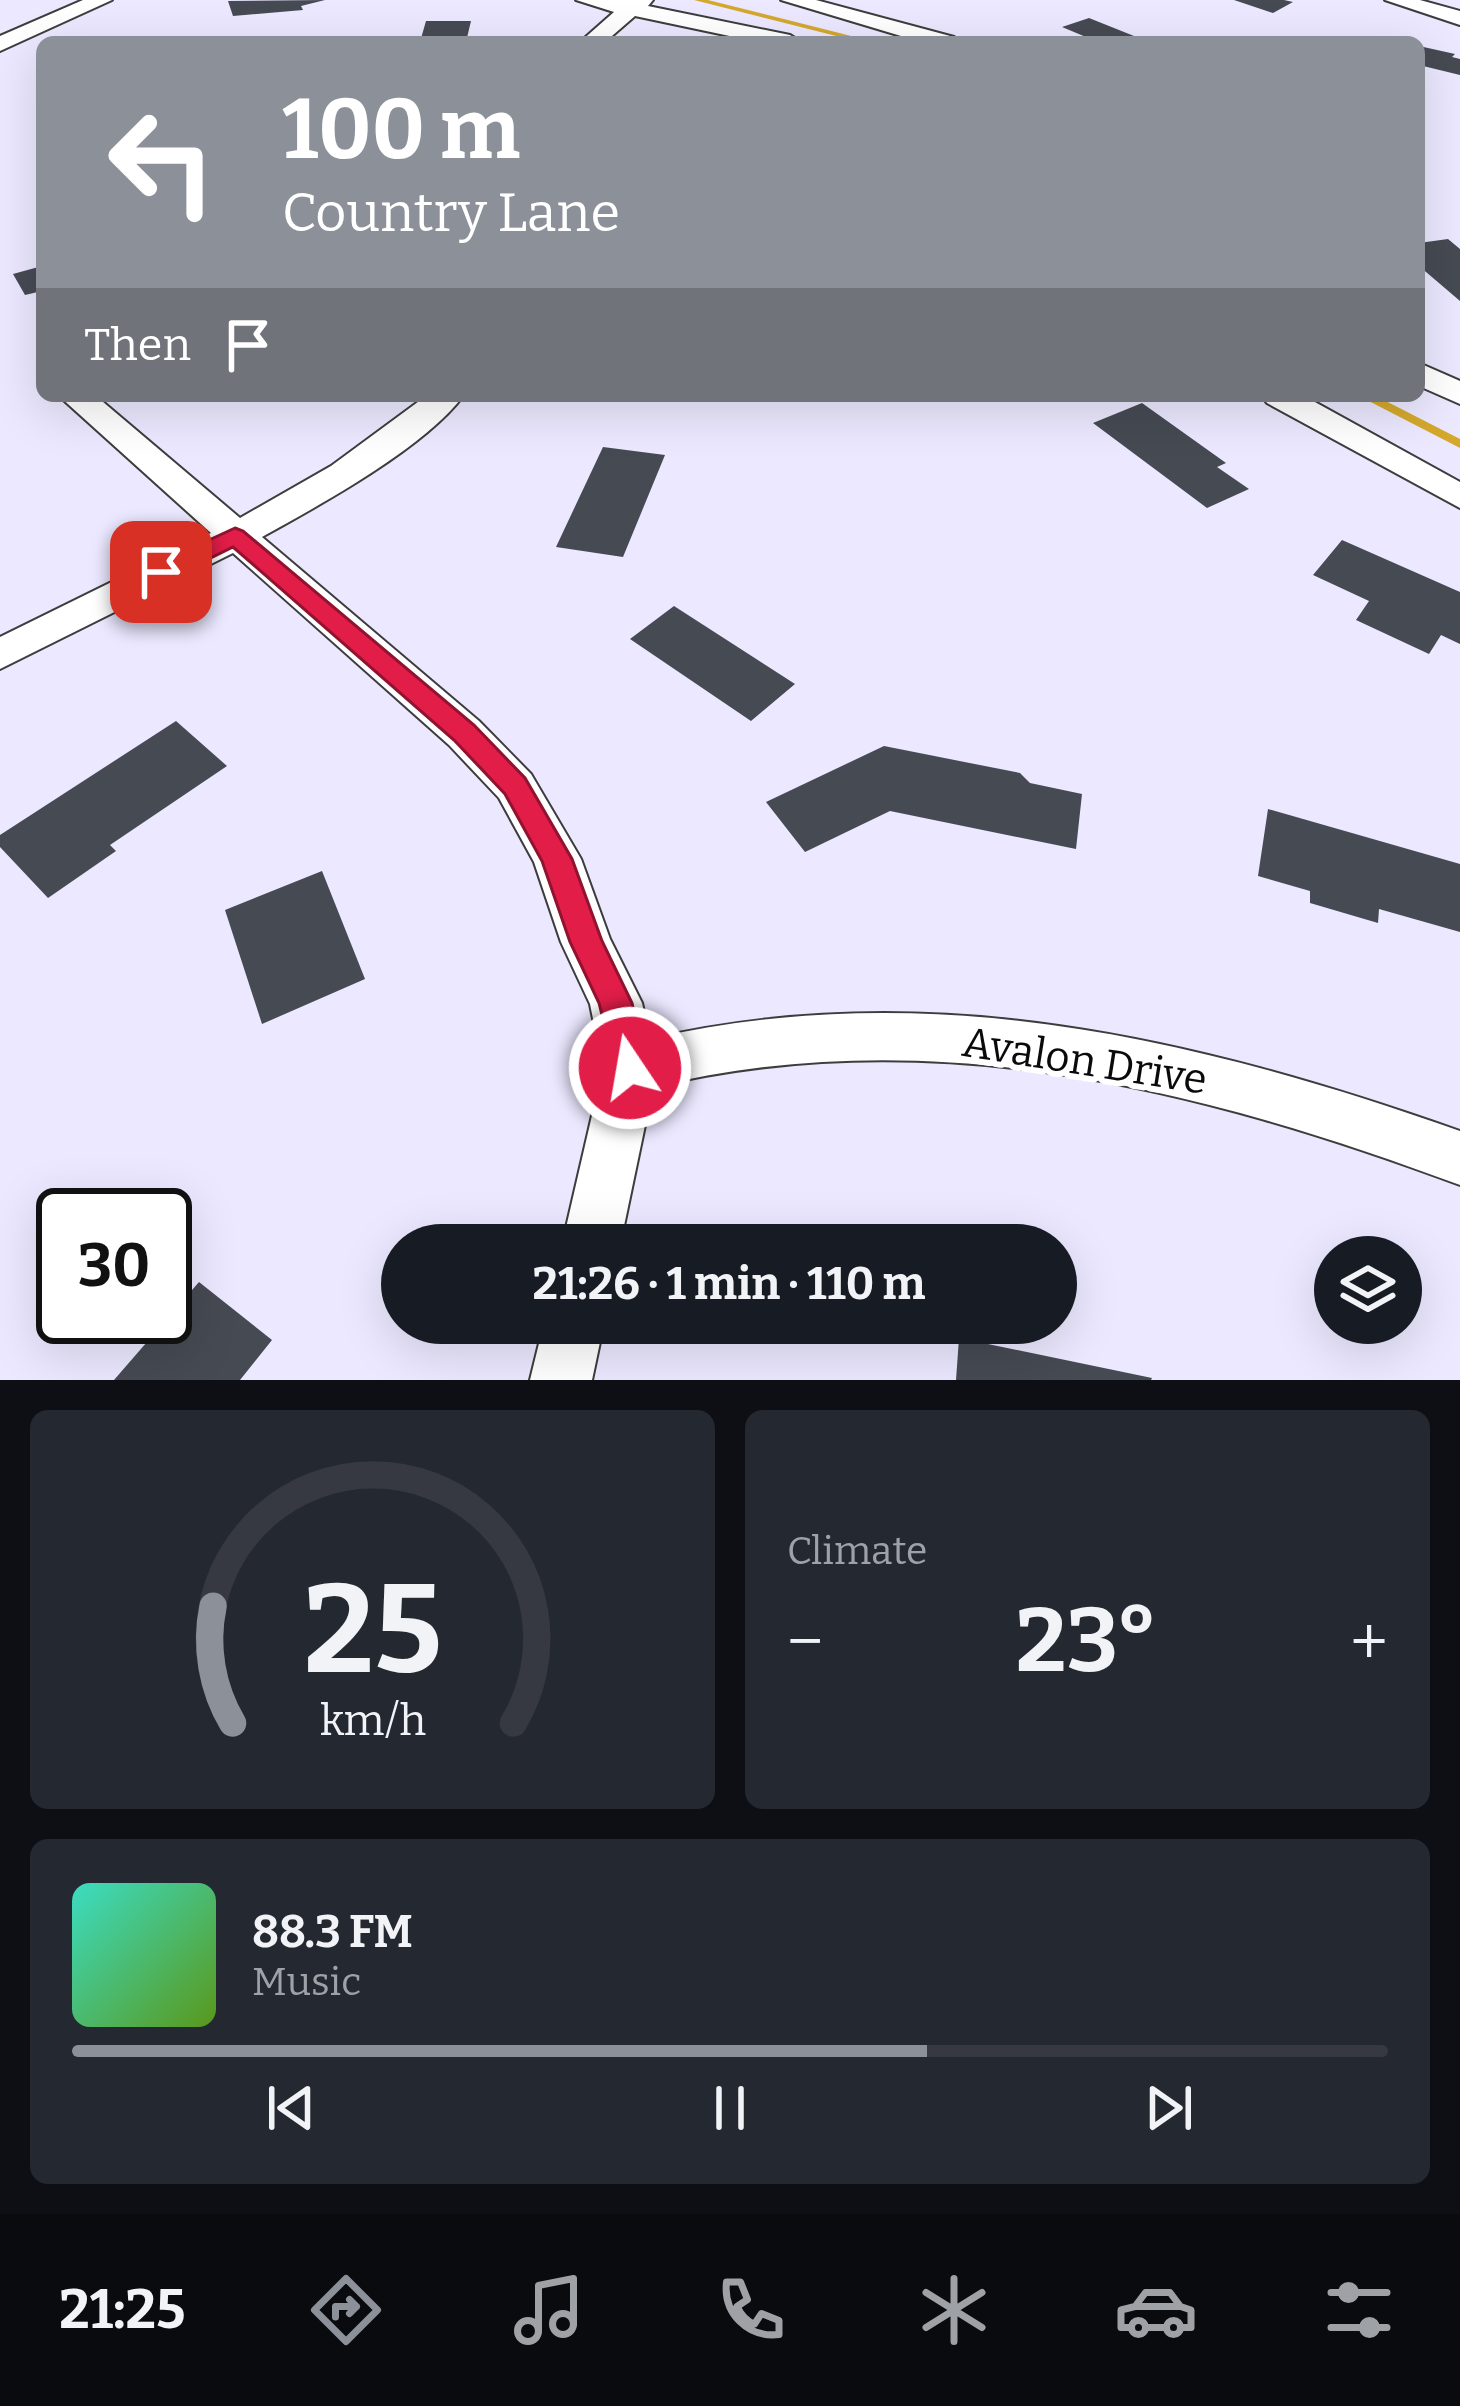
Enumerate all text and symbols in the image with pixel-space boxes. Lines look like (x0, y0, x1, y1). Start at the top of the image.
text: 100 m (282, 79, 520, 180)
icon: left (84, 84, 240, 240)
text: Country Lane (282, 181, 620, 245)
icon: arrive (215, 312, 281, 378)
text: Then (84, 318, 191, 372)
pin (110, 521, 212, 623)
icon: arrive (128, 539, 194, 605)
position arrow (567, 1005, 693, 1131)
street label: Avalon Drive (959, 1017, 1211, 1105)
speed limit sign: 30 (36, 1188, 192, 1344)
map controls (1314, 1236, 1422, 1344)
button: layers (1314, 1236, 1422, 1344)
text: 21:26 · 1 min · 110 m (533, 1257, 925, 1311)
text: Climate (787, 1528, 927, 1574)
text: 25 (303, 1555, 442, 1705)
text: 23° (1016, 1587, 1158, 1695)
text: − (787, 1602, 823, 1681)
text: + (1350, 1602, 1388, 1681)
text: km/h (319, 1694, 426, 1745)
text: 88.3 FM (252, 1905, 413, 1959)
text: Music (252, 1959, 361, 2005)
icon: previous (258, 2075, 324, 2141)
icon: pause (697, 2075, 763, 2141)
icon: next (1136, 2075, 1202, 2141)
icon: directions (304, 2268, 388, 2352)
icon: music (507, 2268, 591, 2352)
icon: phone (709, 2268, 793, 2352)
icon: climate (912, 2268, 996, 2352)
icon: car (1114, 2268, 1198, 2352)
icon: filters (1317, 2268, 1401, 2352)
text: 21:25 (59, 2278, 186, 2342)

